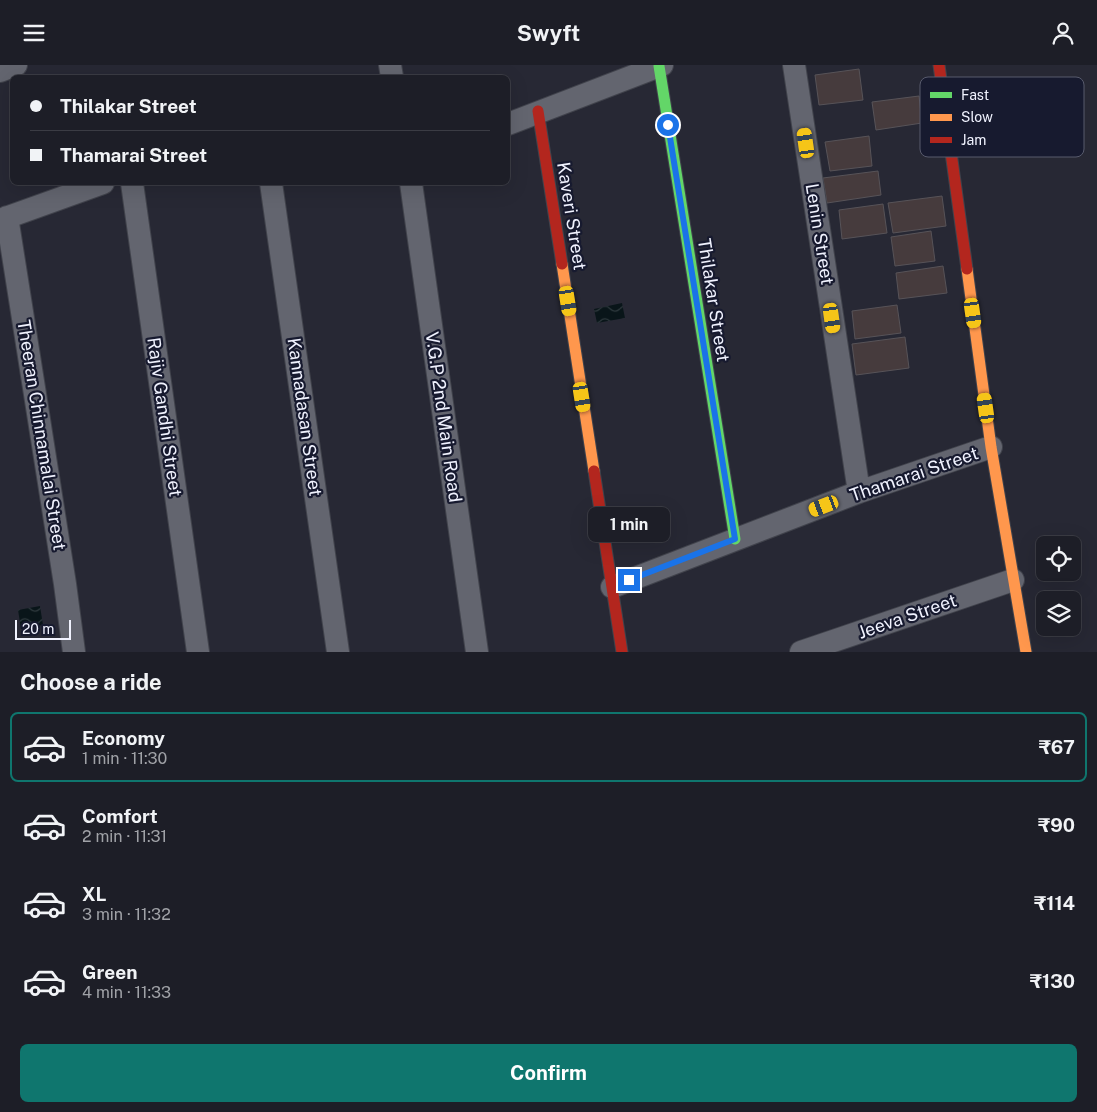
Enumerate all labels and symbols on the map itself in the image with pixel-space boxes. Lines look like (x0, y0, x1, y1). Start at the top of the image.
legend (920, 77, 1084, 157)
text: Fast (961, 87, 989, 103)
text: Slow (961, 109, 993, 125)
route start (657, 114, 679, 136)
car (796, 127, 815, 159)
text: Jam (961, 132, 986, 148)
street label: Kaveri Street (553, 160, 591, 272)
street label: Lenin Street (802, 182, 838, 286)
street label: Thilakar Street (694, 237, 734, 363)
car (558, 285, 577, 317)
car (963, 297, 982, 329)
car (822, 302, 841, 334)
street label: Theeran Chinnamalai Street (13, 318, 71, 552)
street label: V.G.P 2nd Main Road (422, 330, 466, 504)
street label: Rajiv Gandhi Street (143, 336, 187, 498)
street label: Kannadasan Street (283, 336, 327, 498)
car (572, 381, 591, 413)
car (976, 392, 995, 424)
street label: Thamarai Street (847, 442, 981, 506)
car (807, 494, 840, 518)
callout: 1 min (588, 507, 670, 543)
route end (618, 569, 640, 591)
street label: Jeeva Street (855, 589, 959, 643)
scale bar (15, 617, 71, 640)

